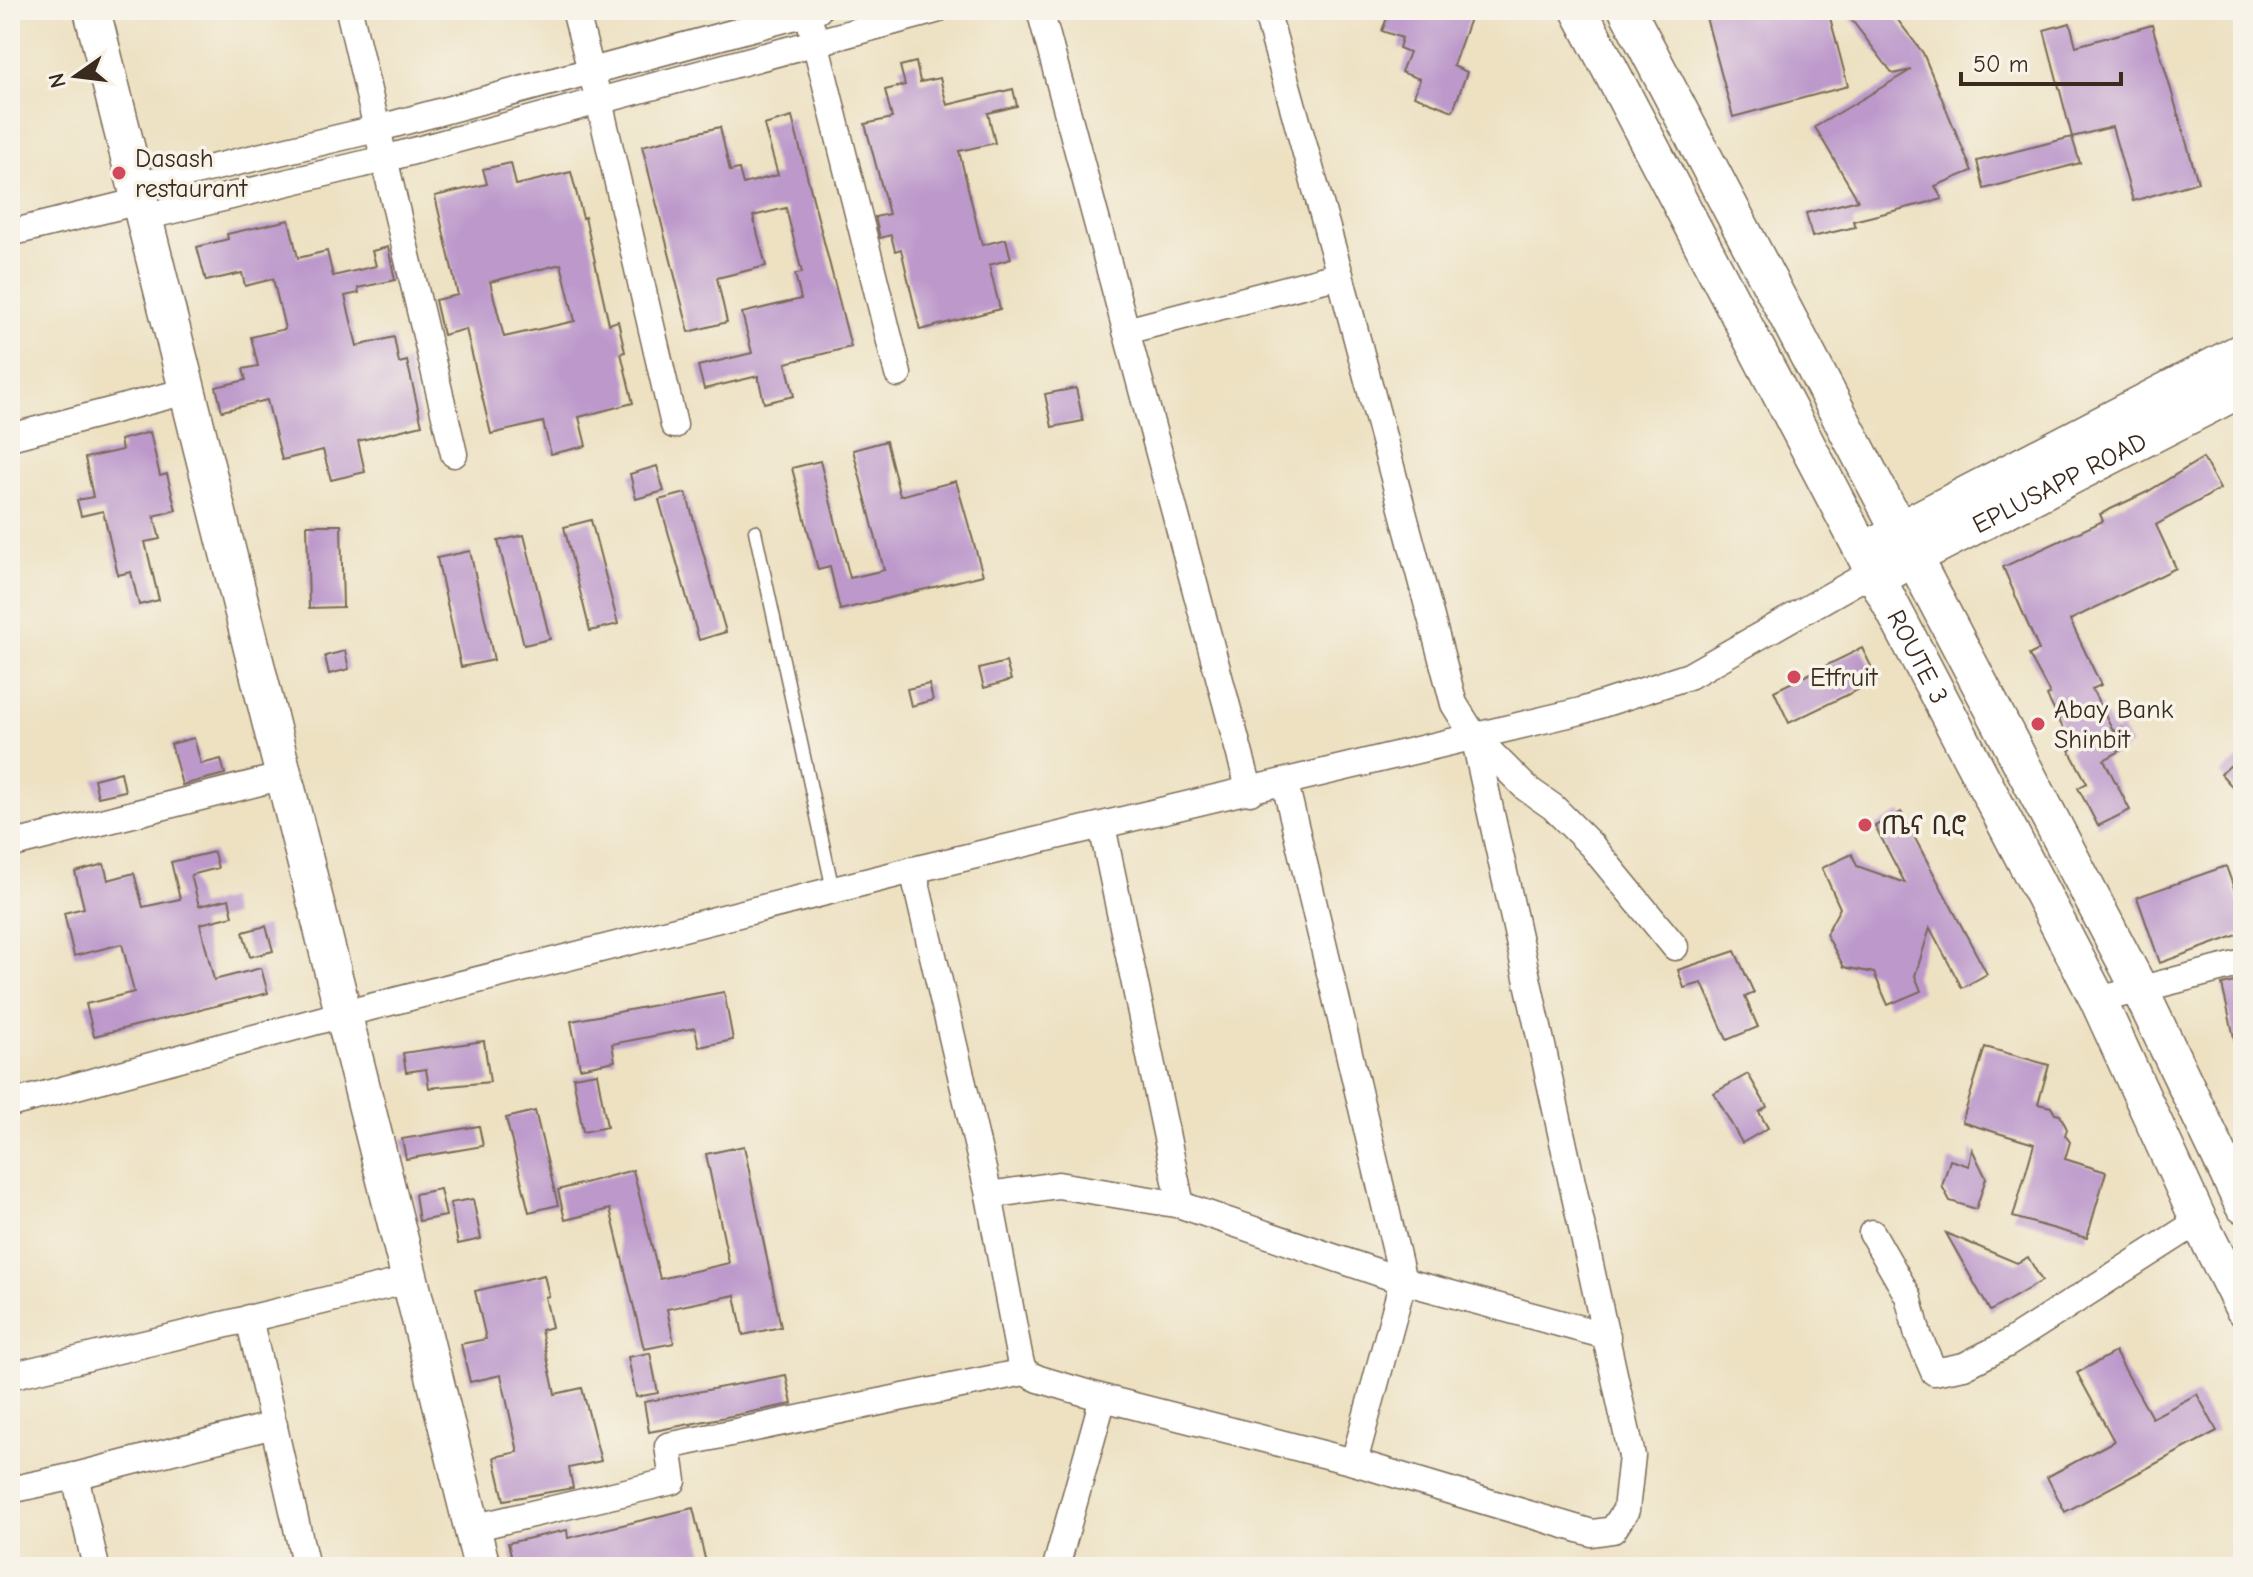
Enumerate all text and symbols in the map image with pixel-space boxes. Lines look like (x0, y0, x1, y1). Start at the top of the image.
north arrow (36, 36, 116, 116)
scale bar (1961, 36, 2121, 86)
text: 50 m (1973, 50, 2029, 78)
text: N (43, 70, 72, 91)
place label: Dasash restaurant (135, 144, 249, 204)
marker: Dasash restaurant (110, 164, 128, 182)
street label: EPLUSAPP ROAD (1968, 426, 2152, 540)
street label: ROUTE 3 (1880, 605, 1954, 709)
place label: Etfruit (1810, 663, 1879, 693)
marker: Etfruit (1785, 668, 1803, 686)
place label: Abay Bank Shinbit (2054, 695, 2174, 755)
marker: Abay Bank Shinbit (2029, 715, 2047, 733)
place label: ጤና ቢሮ (1881, 811, 1967, 841)
marker: ጤና ቢሮ (1856, 816, 1874, 834)

